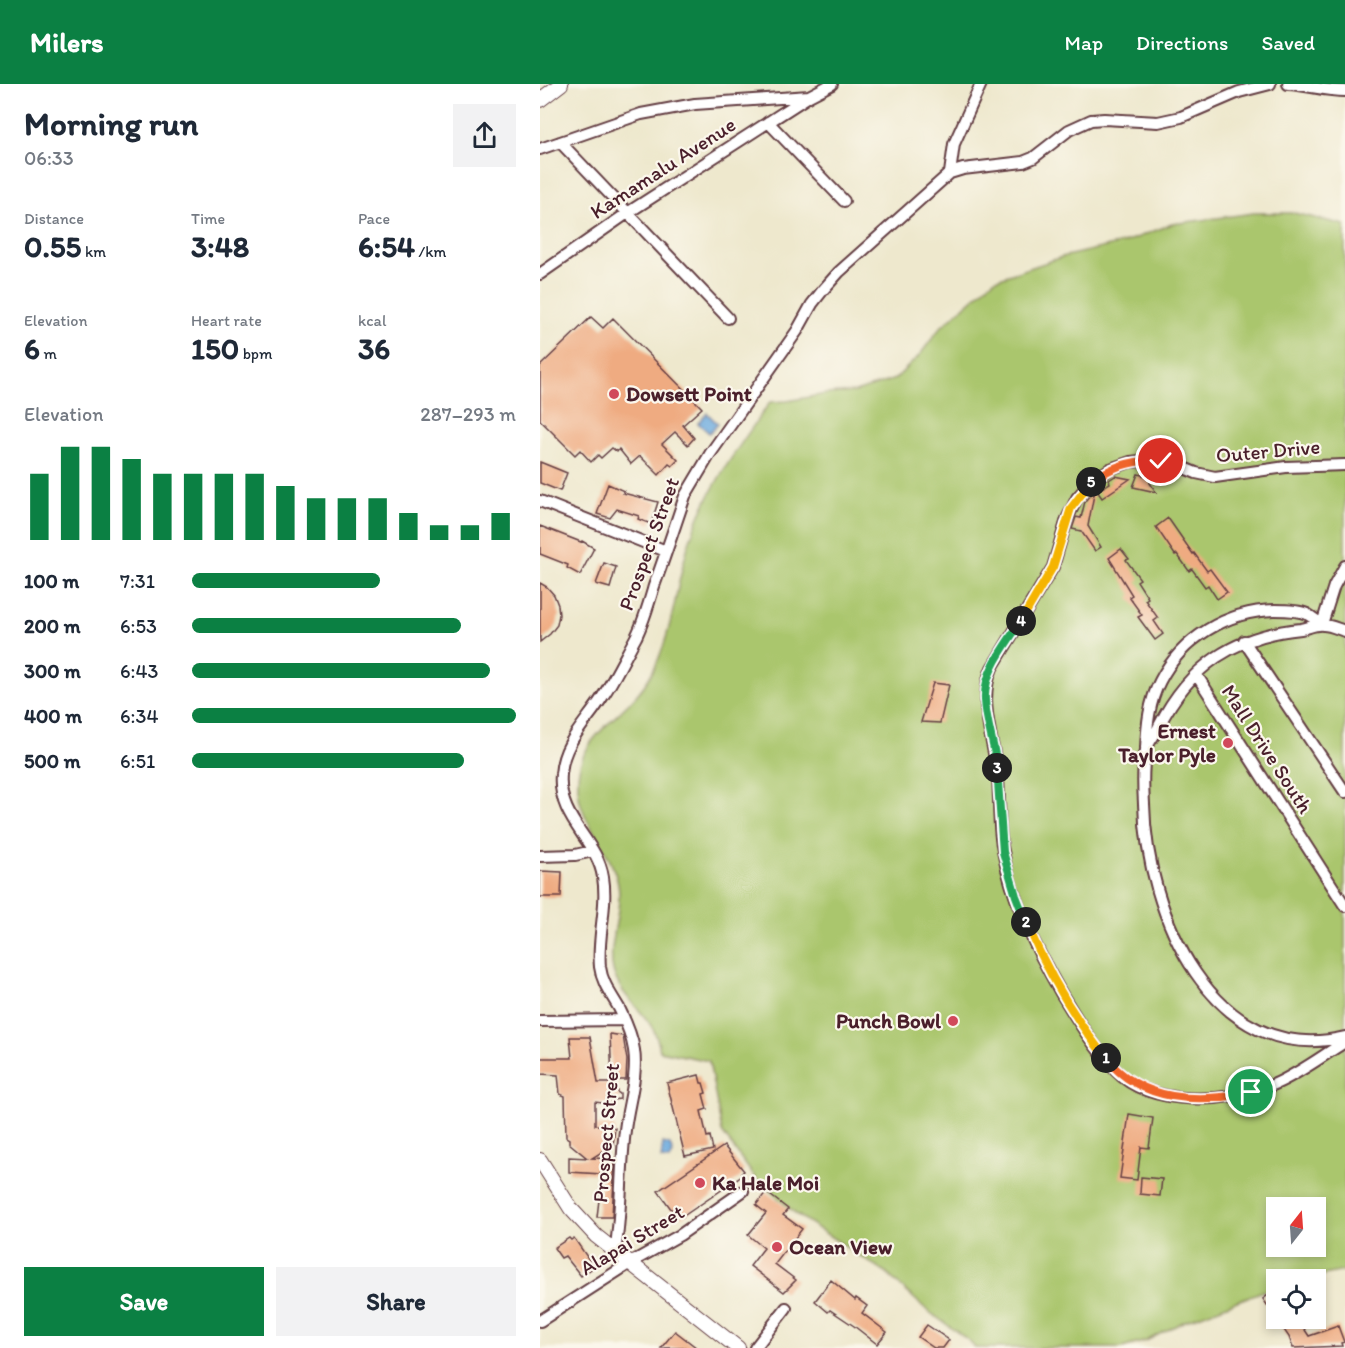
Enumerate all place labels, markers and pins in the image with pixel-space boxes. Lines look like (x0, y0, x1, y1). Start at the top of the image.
place label: Dowsett Point (626, 381, 752, 406)
marker: Dowsett Point (607, 387, 621, 401)
pin (1135, 435, 1186, 486)
pin: 5 (1076, 467, 1106, 497)
pin: 4 (1006, 606, 1036, 636)
place label: Ernest Taylor Pyle (1117, 718, 1216, 768)
marker: Ernest Taylor Pyle (1221, 736, 1235, 750)
pin: 3 (982, 753, 1012, 783)
pin: 2 (1011, 907, 1041, 937)
place label: Punch Bowl (836, 1008, 942, 1033)
marker: Punch Bowl (946, 1014, 960, 1028)
pin: 1 (1091, 1043, 1121, 1073)
pin (1225, 1066, 1276, 1117)
place label: Ka Hale Moi (712, 1170, 819, 1195)
marker: Ka Hale Moi (693, 1176, 707, 1190)
place label: Ocean View (789, 1234, 893, 1259)
marker: Ocean View (770, 1240, 784, 1254)

